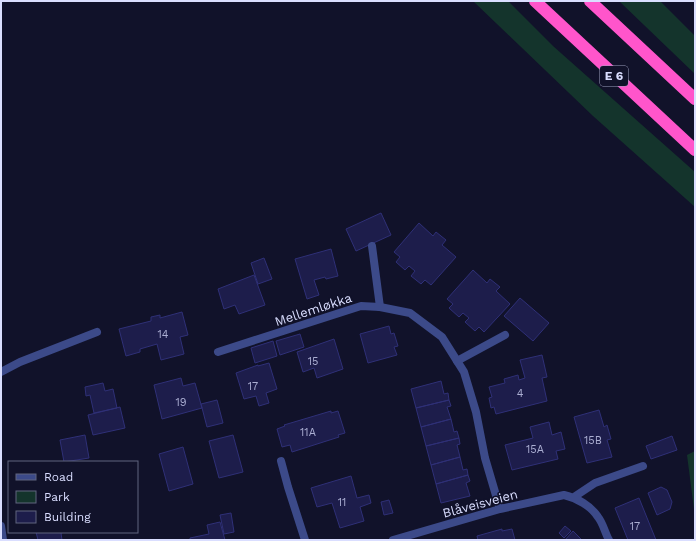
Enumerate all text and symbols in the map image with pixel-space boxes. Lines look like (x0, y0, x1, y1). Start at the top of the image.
road number: E 6 (600, 66, 628, 86)
street label: Mellemløkka (273, 290, 354, 329)
house number: 14 (157, 328, 169, 341)
house number: 15 (308, 355, 318, 368)
house number: 17 (248, 380, 258, 393)
house number: 4 (517, 387, 524, 400)
house number: 19 (175, 396, 187, 409)
house number: 11A (300, 426, 316, 439)
house number: 15B (584, 434, 602, 447)
house number: 15A (526, 443, 544, 456)
legend (8, 461, 138, 533)
text: Road (44, 470, 73, 484)
street label: Blåveisveien (441, 486, 519, 521)
text: Park (44, 490, 70, 504)
house number: 11 (338, 496, 346, 509)
text: Building (44, 510, 91, 524)
house number: 17 (630, 520, 640, 533)

